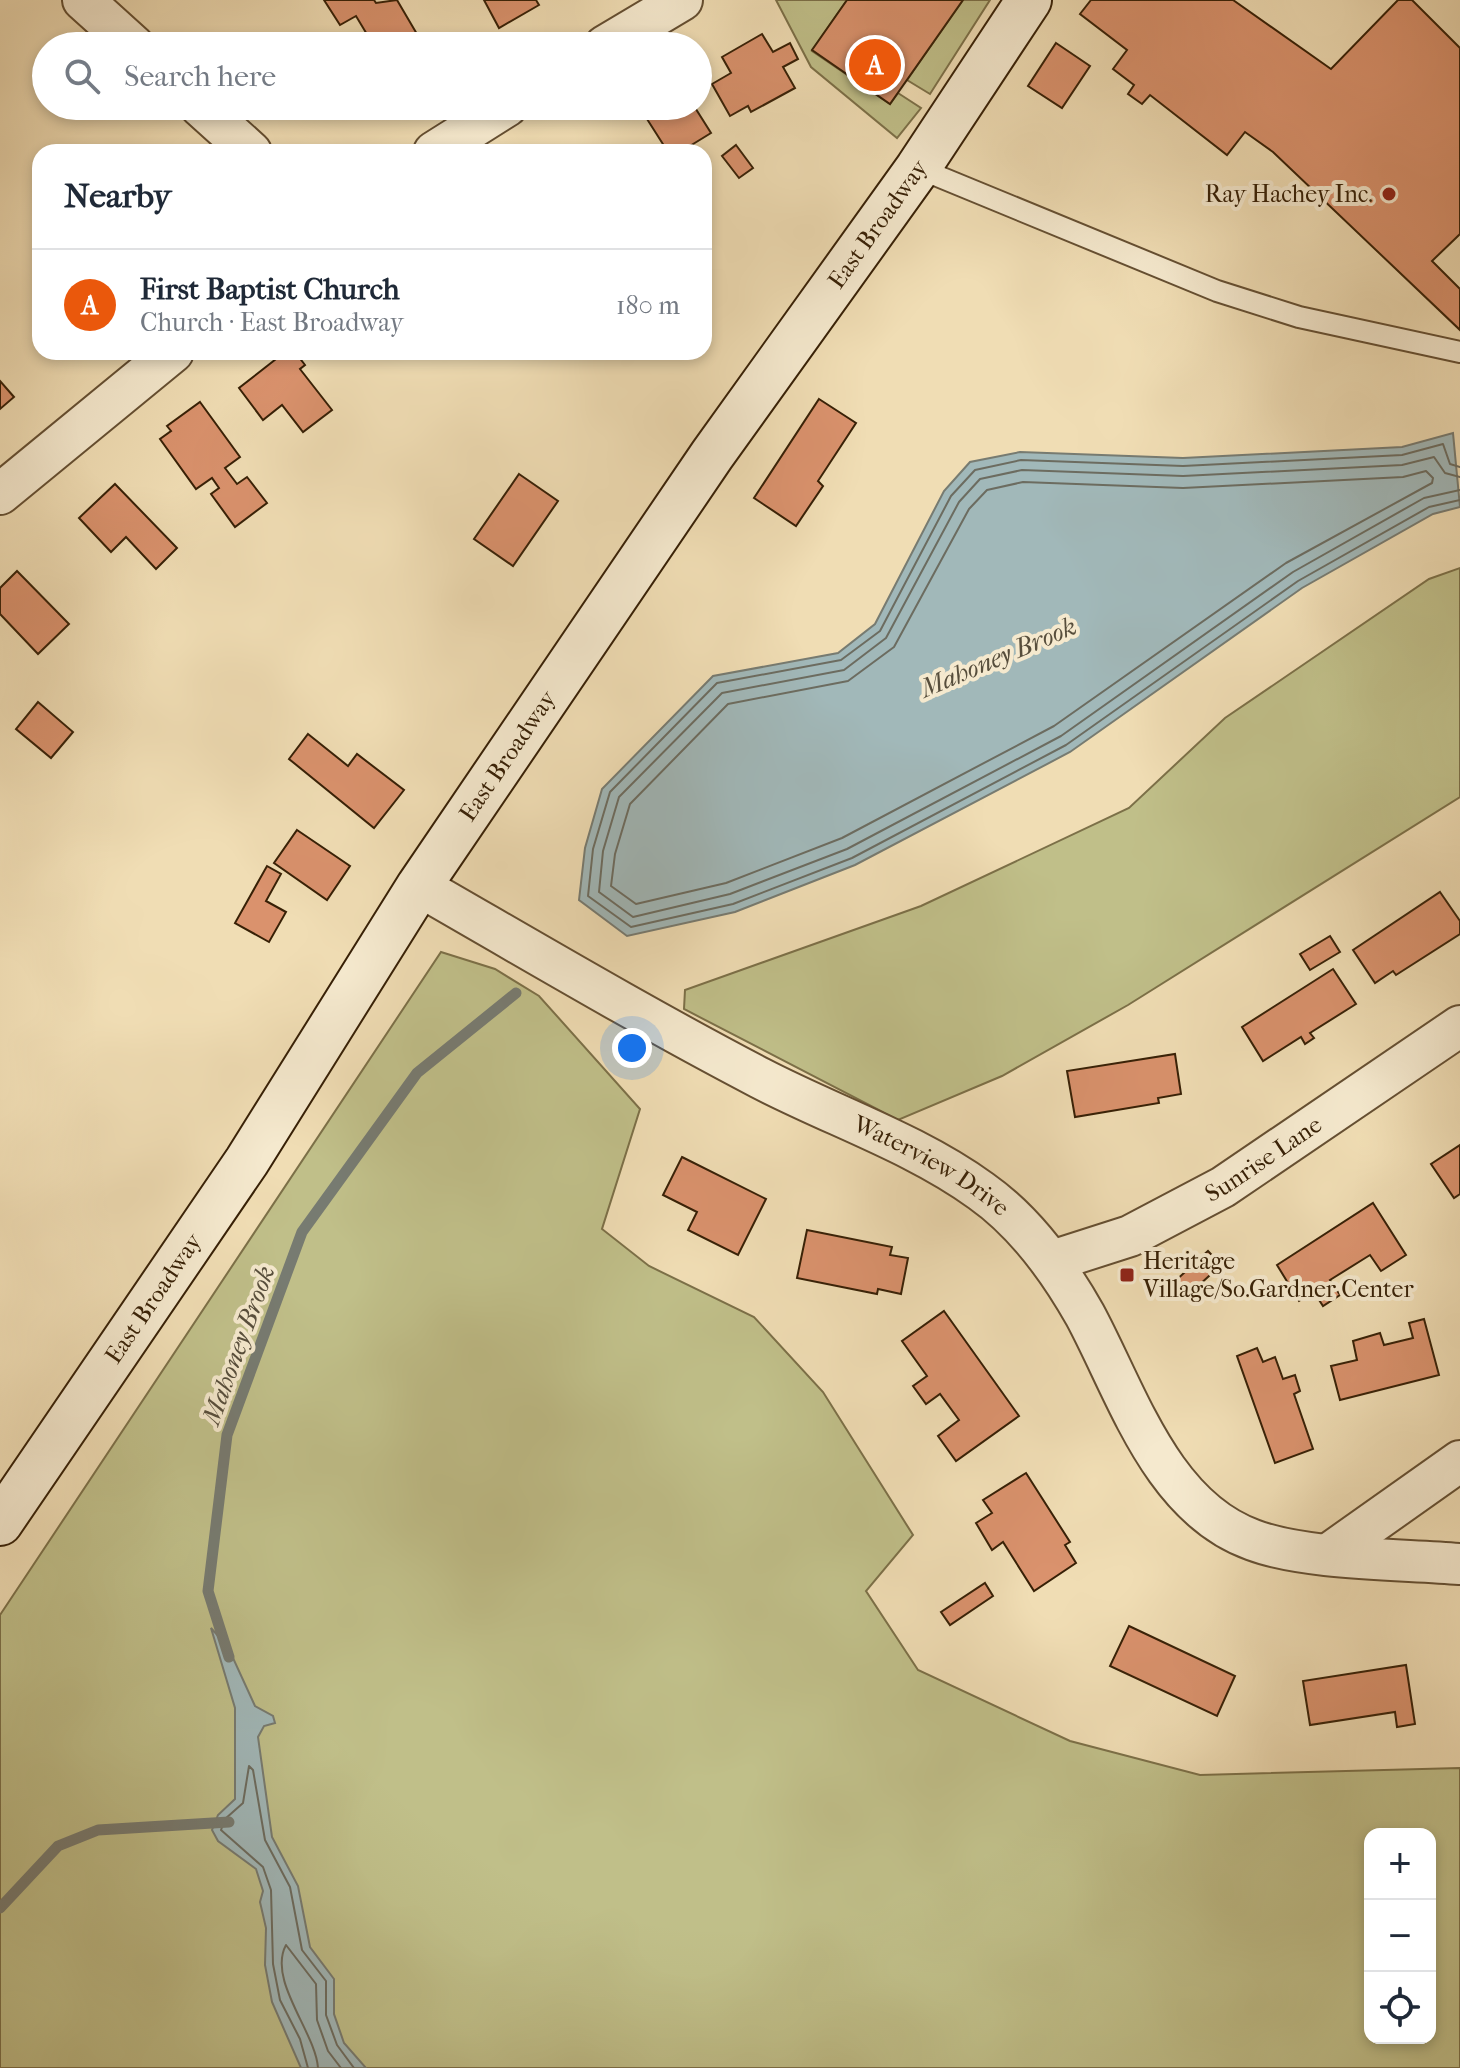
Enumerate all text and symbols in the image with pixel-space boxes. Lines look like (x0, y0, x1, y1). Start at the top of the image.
search box (32, 32, 712, 120)
pin: A (849, 35, 901, 95)
icon: search (60, 54, 104, 98)
text: Search here (124, 59, 276, 94)
street label: East Broadway (822, 154, 934, 294)
text: Nearby (64, 176, 171, 216)
place label: Ray Hachey Inc. (1205, 180, 1373, 208)
marker: Ray Hachey Inc. (1380, 185, 1398, 203)
text: First Baptist Church (140, 272, 400, 307)
text: A (82, 290, 98, 321)
text: 180 m (616, 290, 680, 321)
text: Church · East Broadway (140, 307, 404, 338)
water label: Mahoney Brook (914, 611, 1081, 705)
street label: East Broadway (453, 684, 562, 826)
your location (612, 1028, 652, 1068)
street label: Waterview Drive (848, 1109, 1015, 1222)
street label: Sunrise Lane (1200, 1110, 1327, 1208)
street label: East Broadway (99, 1227, 208, 1369)
place label: Heritage Village/So.Gardner Center (1142, 1247, 1414, 1303)
water label: Mahoney Brook (195, 1262, 282, 1431)
marker: Heritage Village/So.Gardner Center (1118, 1266, 1136, 1284)
map controls (1364, 1828, 1436, 2044)
button: + (1364, 1828, 1436, 1900)
button: − (1364, 1900, 1436, 1972)
button: locate (1364, 1972, 1436, 2044)

